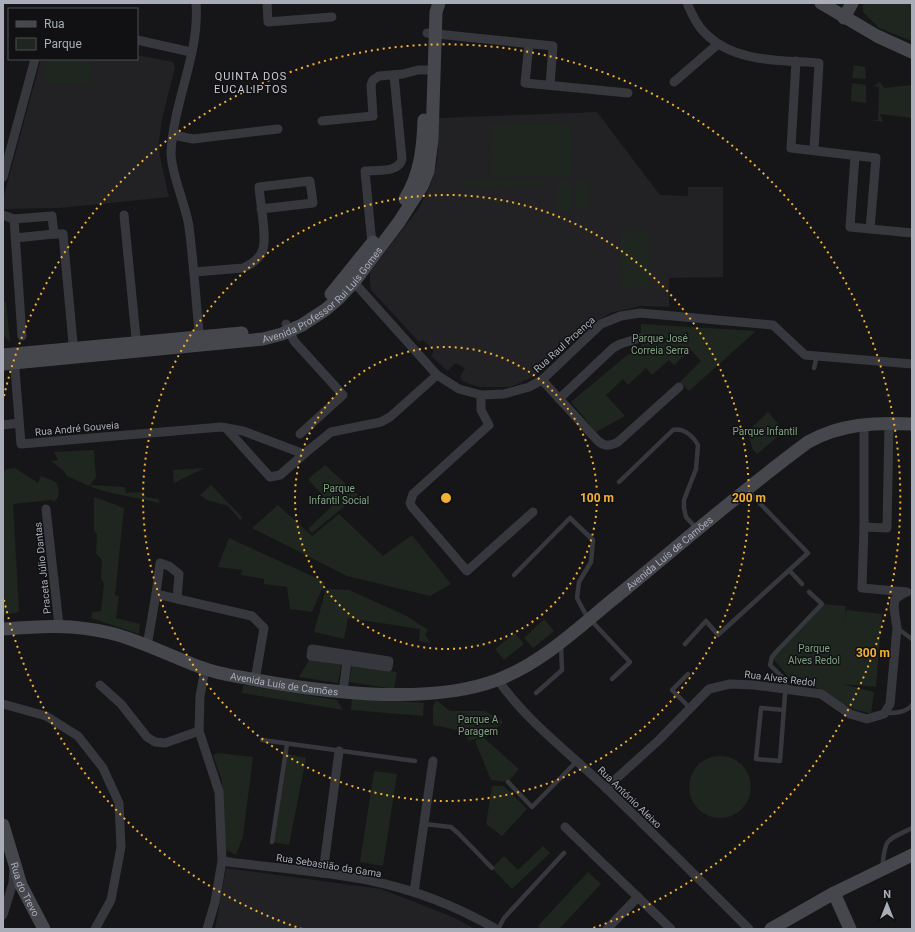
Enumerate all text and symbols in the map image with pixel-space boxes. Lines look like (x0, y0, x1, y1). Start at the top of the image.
legend (8, 8, 138, 60)
text: Rua (44, 17, 65, 31)
text: Parque (44, 37, 82, 51)
district label: QUINTA DOS EUCALIPTOS (214, 70, 288, 96)
street label: Avenida Professor Rui Luís Gomes (261, 245, 385, 345)
street label: Rua Raul Proença (532, 314, 597, 375)
park label: Parque José Correia Serra (631, 333, 689, 356)
street label: Rua André Gouveia (35, 419, 120, 438)
park label: Parque Infantil (733, 426, 797, 437)
park label: Parque Infantil Social (309, 483, 369, 506)
centre of rings (439, 491, 453, 505)
text: 100 m (580, 491, 614, 505)
text: 200 m (732, 491, 766, 505)
street label: Avenida Luís de Camões (624, 514, 715, 592)
street label: Praceta Júlio Dantas (32, 522, 53, 614)
park label: Parque Alves Redol (788, 643, 840, 666)
text: 300 m (856, 646, 890, 660)
street label: Rua Alves Redol (744, 669, 816, 688)
street label: Avenida Luís de Camões (229, 670, 339, 698)
park label: Parque A Paragem (458, 714, 499, 737)
street label: Rua António Aleixo (596, 764, 664, 831)
street label: Rua Sebastião da Gama (276, 852, 382, 879)
street label: Rua do Trevo (8, 861, 41, 918)
north arrow (867, 884, 907, 924)
text: N (883, 888, 891, 901)

